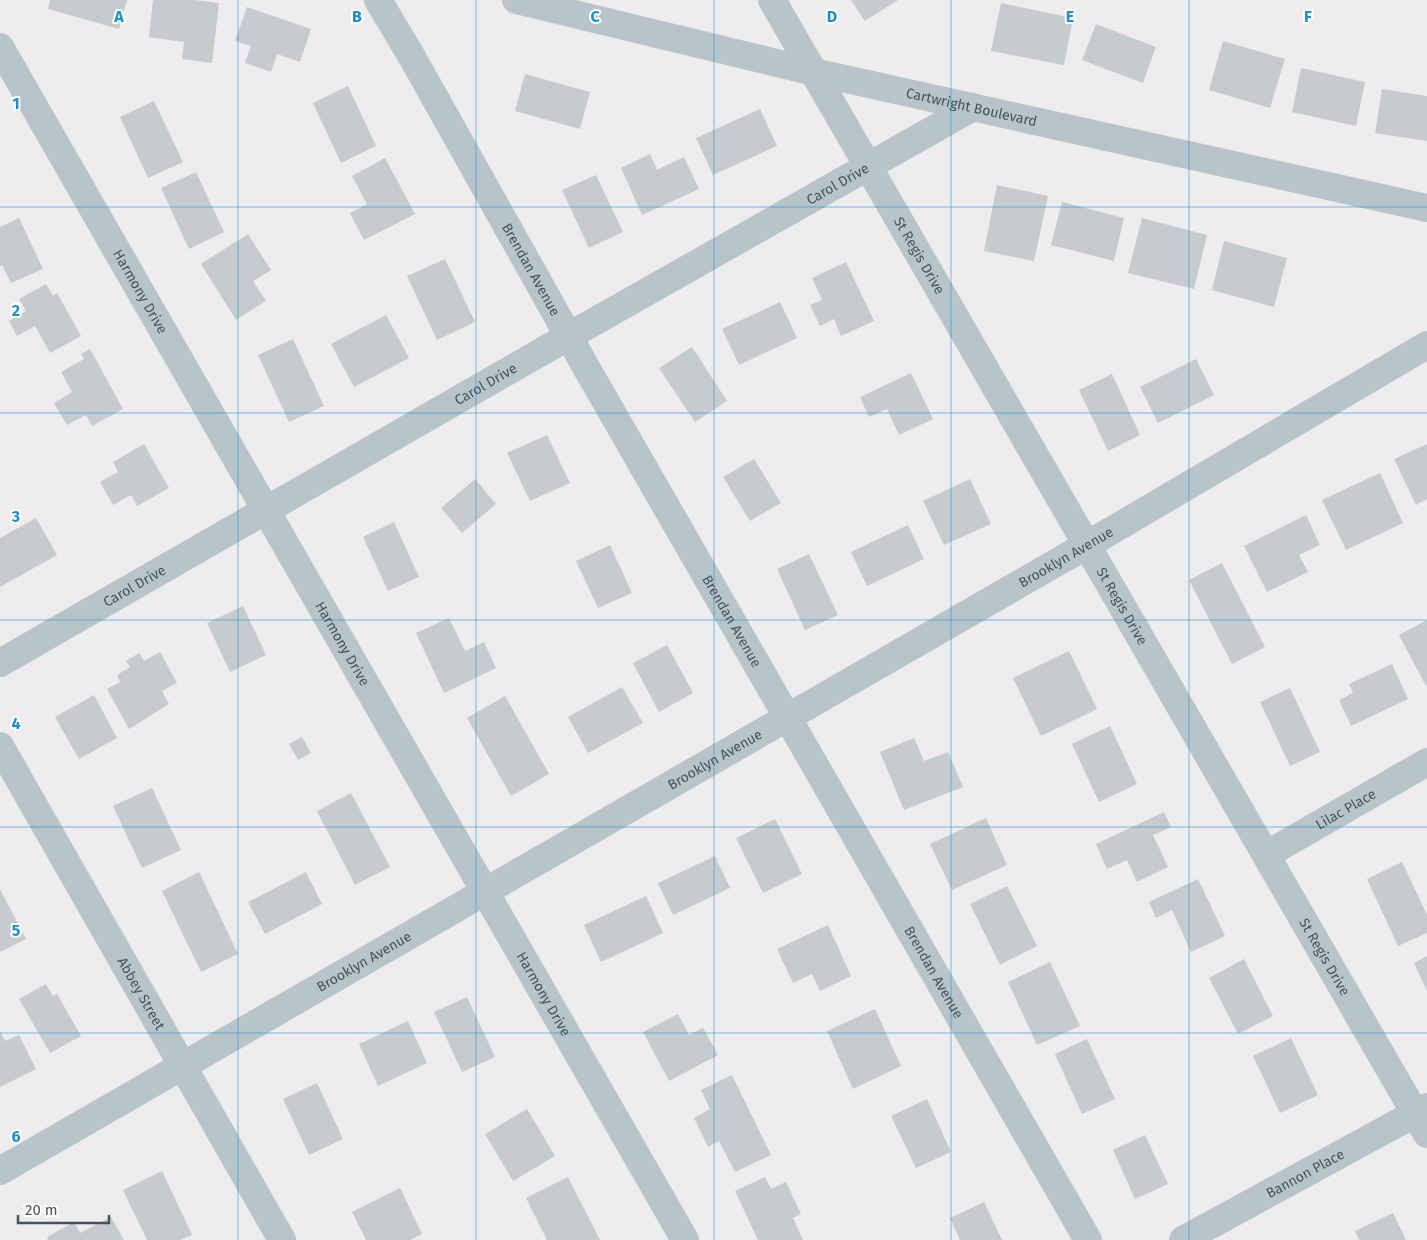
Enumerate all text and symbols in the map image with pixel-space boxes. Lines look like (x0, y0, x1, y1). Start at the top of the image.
text: A (113, 7, 124, 26)
text: B (352, 7, 362, 26)
text: C (590, 7, 600, 26)
text: D (827, 7, 837, 26)
text: E (1066, 7, 1074, 26)
text: F (1304, 7, 1312, 26)
street label: Cartwright Boulevard (904, 85, 1039, 130)
text: 1 (12, 94, 20, 113)
street label: Carol Drive (804, 160, 872, 209)
street label: St Regis Drive (890, 214, 948, 297)
street label: Brendan Avenue (498, 220, 564, 319)
street label: Harmony Drive (109, 247, 171, 337)
text: 2 (12, 301, 20, 320)
street label: Carol Drive (452, 360, 520, 409)
text: 3 (11, 507, 20, 526)
street label: Brooklyn Avenue (1016, 523, 1116, 592)
street label: Carol Drive (100, 562, 169, 611)
street label: St Regis Drive (1093, 565, 1151, 648)
street label: Brendan Avenue (698, 572, 765, 671)
street label: Harmony Drive (311, 599, 373, 689)
text: 4 (11, 714, 21, 733)
street label: Brooklyn Avenue (665, 726, 766, 794)
street label: Lilac Place (1313, 785, 1379, 833)
street label: St Regis Drive (1295, 915, 1353, 999)
text: 5 (12, 921, 21, 940)
street label: Brendan Avenue (900, 923, 967, 1022)
street label: Brooklyn Avenue (314, 928, 415, 996)
street label: Harmony Drive (512, 949, 574, 1039)
street label: Abbey Street (113, 954, 169, 1034)
text: 6 (11, 1127, 21, 1146)
street label: Bannon Place (1263, 1146, 1347, 1202)
scale bar (18, 1192, 109, 1224)
text: 20 m (25, 1201, 58, 1219)

